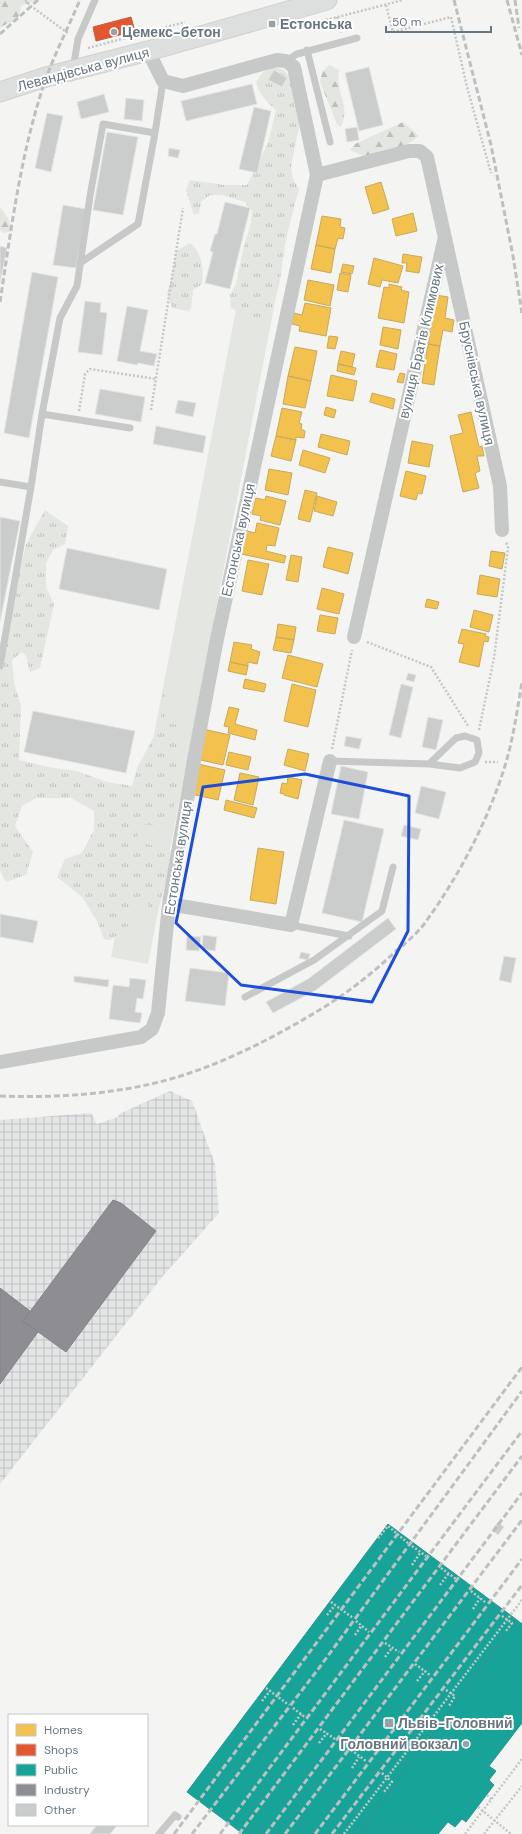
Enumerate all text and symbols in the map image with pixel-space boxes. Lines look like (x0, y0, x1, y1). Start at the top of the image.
scale bar (386, 8, 491, 34)
text: 50 m (392, 14, 421, 30)
place label: Естонська (280, 15, 352, 33)
marker: Естонська (267, 19, 277, 29)
place label: Цемекс-бетон (122, 23, 221, 41)
marker: Цемекс-бетон (109, 27, 119, 37)
street label: Левандівська вулиця (15, 43, 151, 95)
street label: вулиця Братів Климових (394, 262, 448, 420)
street label: Бруснівська вулиця (455, 319, 499, 447)
street label: Естонська вулиця (217, 482, 259, 598)
street label: Естонська вулиця (160, 799, 196, 917)
legend (8, 1714, 148, 1826)
place label: Львів-Головний (398, 1714, 513, 1732)
marker: Львів-Головний (383, 1717, 395, 1729)
text: Homes (44, 1722, 83, 1738)
place label: Головний вокзал (340, 1735, 458, 1753)
marker: Головний вокзал (461, 1739, 471, 1749)
text: Shops (44, 1742, 79, 1758)
text: Public (44, 1762, 78, 1778)
text: Industry (44, 1782, 90, 1798)
text: Other (44, 1802, 77, 1818)

